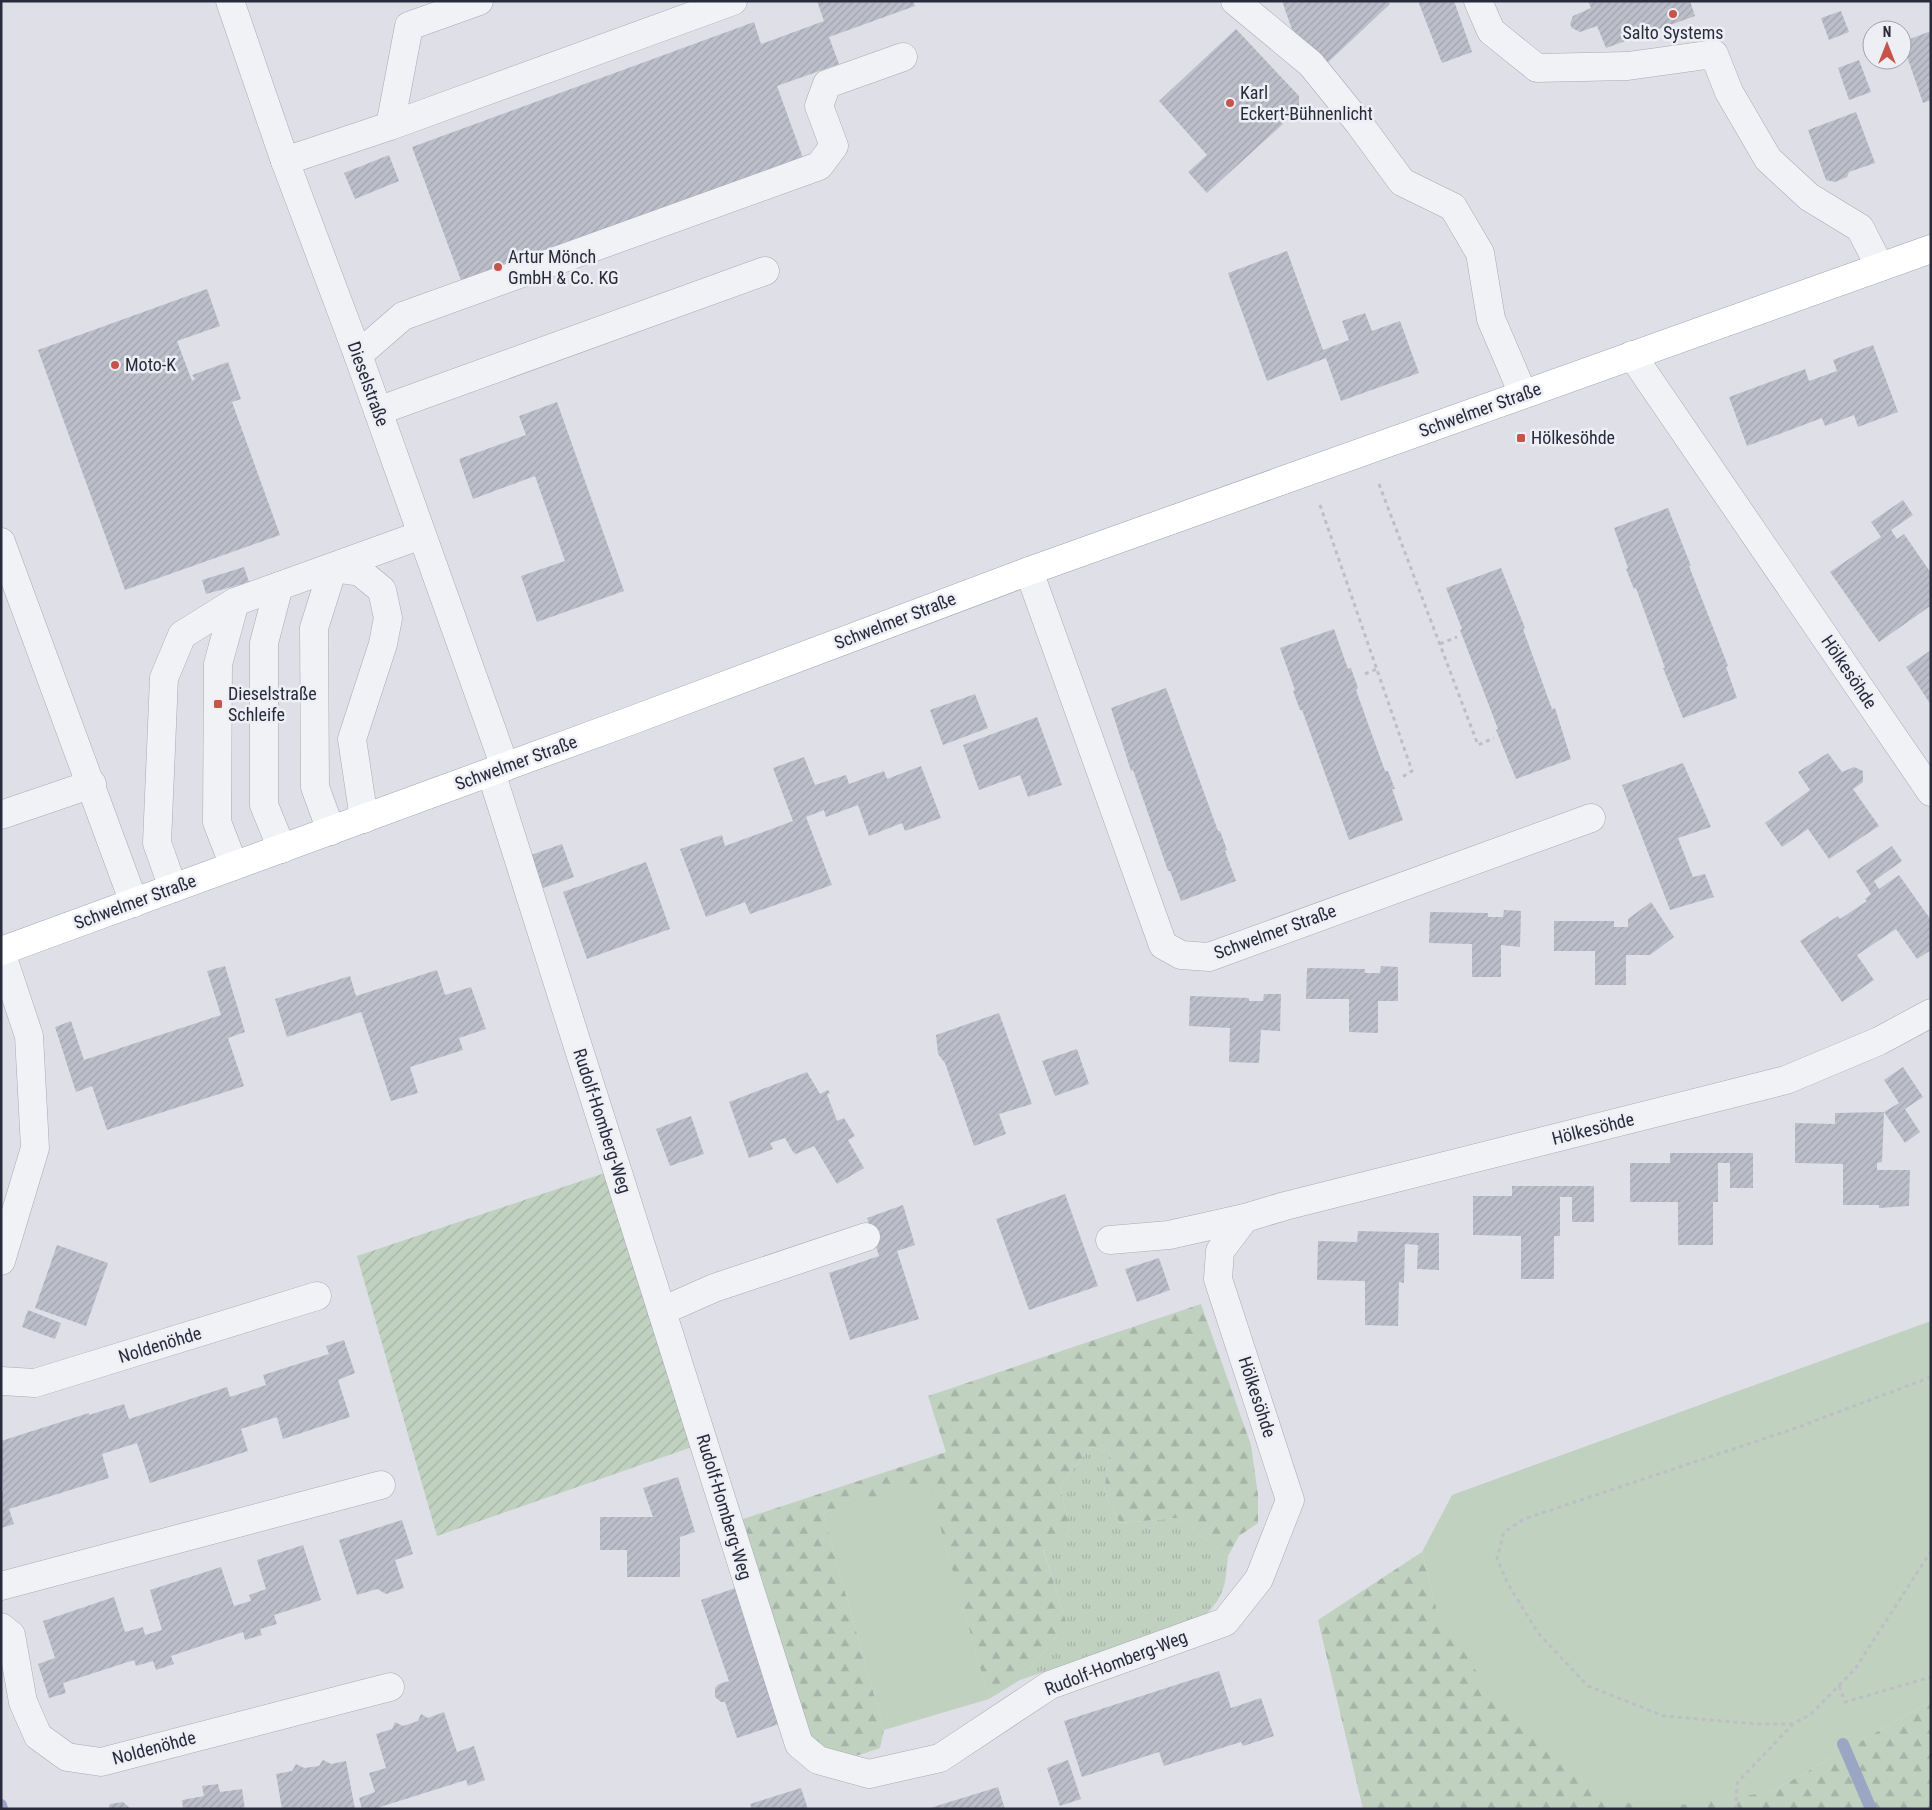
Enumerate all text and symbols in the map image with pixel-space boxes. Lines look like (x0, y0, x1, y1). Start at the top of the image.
marker: Salto Systems (1667, 8, 1679, 20)
north arrow (1862, 20, 1912, 70)
place label: Salto Systems (1623, 22, 1723, 43)
text: N (1883, 24, 1891, 40)
place label: Karl Eckert-Bühnenlicht (1240, 82, 1373, 124)
marker: Karl Eckert-Bühnenlicht (1224, 97, 1236, 109)
place label: Artur Mönch GmbH & Co. KG (508, 246, 619, 288)
marker: Artur Mönch GmbH & Co. KG (492, 261, 504, 273)
street label: Dieselstraße (343, 339, 394, 429)
place label: Moto-K (125, 354, 176, 375)
marker: Moto-K (109, 359, 121, 371)
street label: Schwelmer Straße (1416, 378, 1544, 441)
place label: Hölkesöhde (1531, 427, 1615, 448)
marker: Hölkesöhde (1515, 432, 1527, 444)
street label: Schwelmer Straße (831, 588, 959, 653)
street label: Hölkesöhde (1817, 631, 1882, 712)
place label: Dieselstraße Schleife (228, 683, 317, 725)
marker: Dieselstraße Schleife (212, 698, 224, 710)
street label: Schwelmer Straße (452, 731, 580, 794)
street label: Schwelmer Straße (71, 870, 199, 933)
street label: Schwelmer Straße (1211, 900, 1339, 963)
street label: Rudolf-Homberg-Weg (569, 1046, 636, 1196)
street label: Hölkesöhde (1550, 1108, 1636, 1149)
street label: Noldenöhde (116, 1322, 204, 1367)
street label: Hölkesöhde (1235, 1354, 1280, 1440)
street label: Rudolf-Homberg-Weg (692, 1432, 757, 1582)
street label: Rudolf-Homberg-Weg (1042, 1626, 1190, 1699)
street label: Noldenöhde (110, 1726, 198, 1769)

